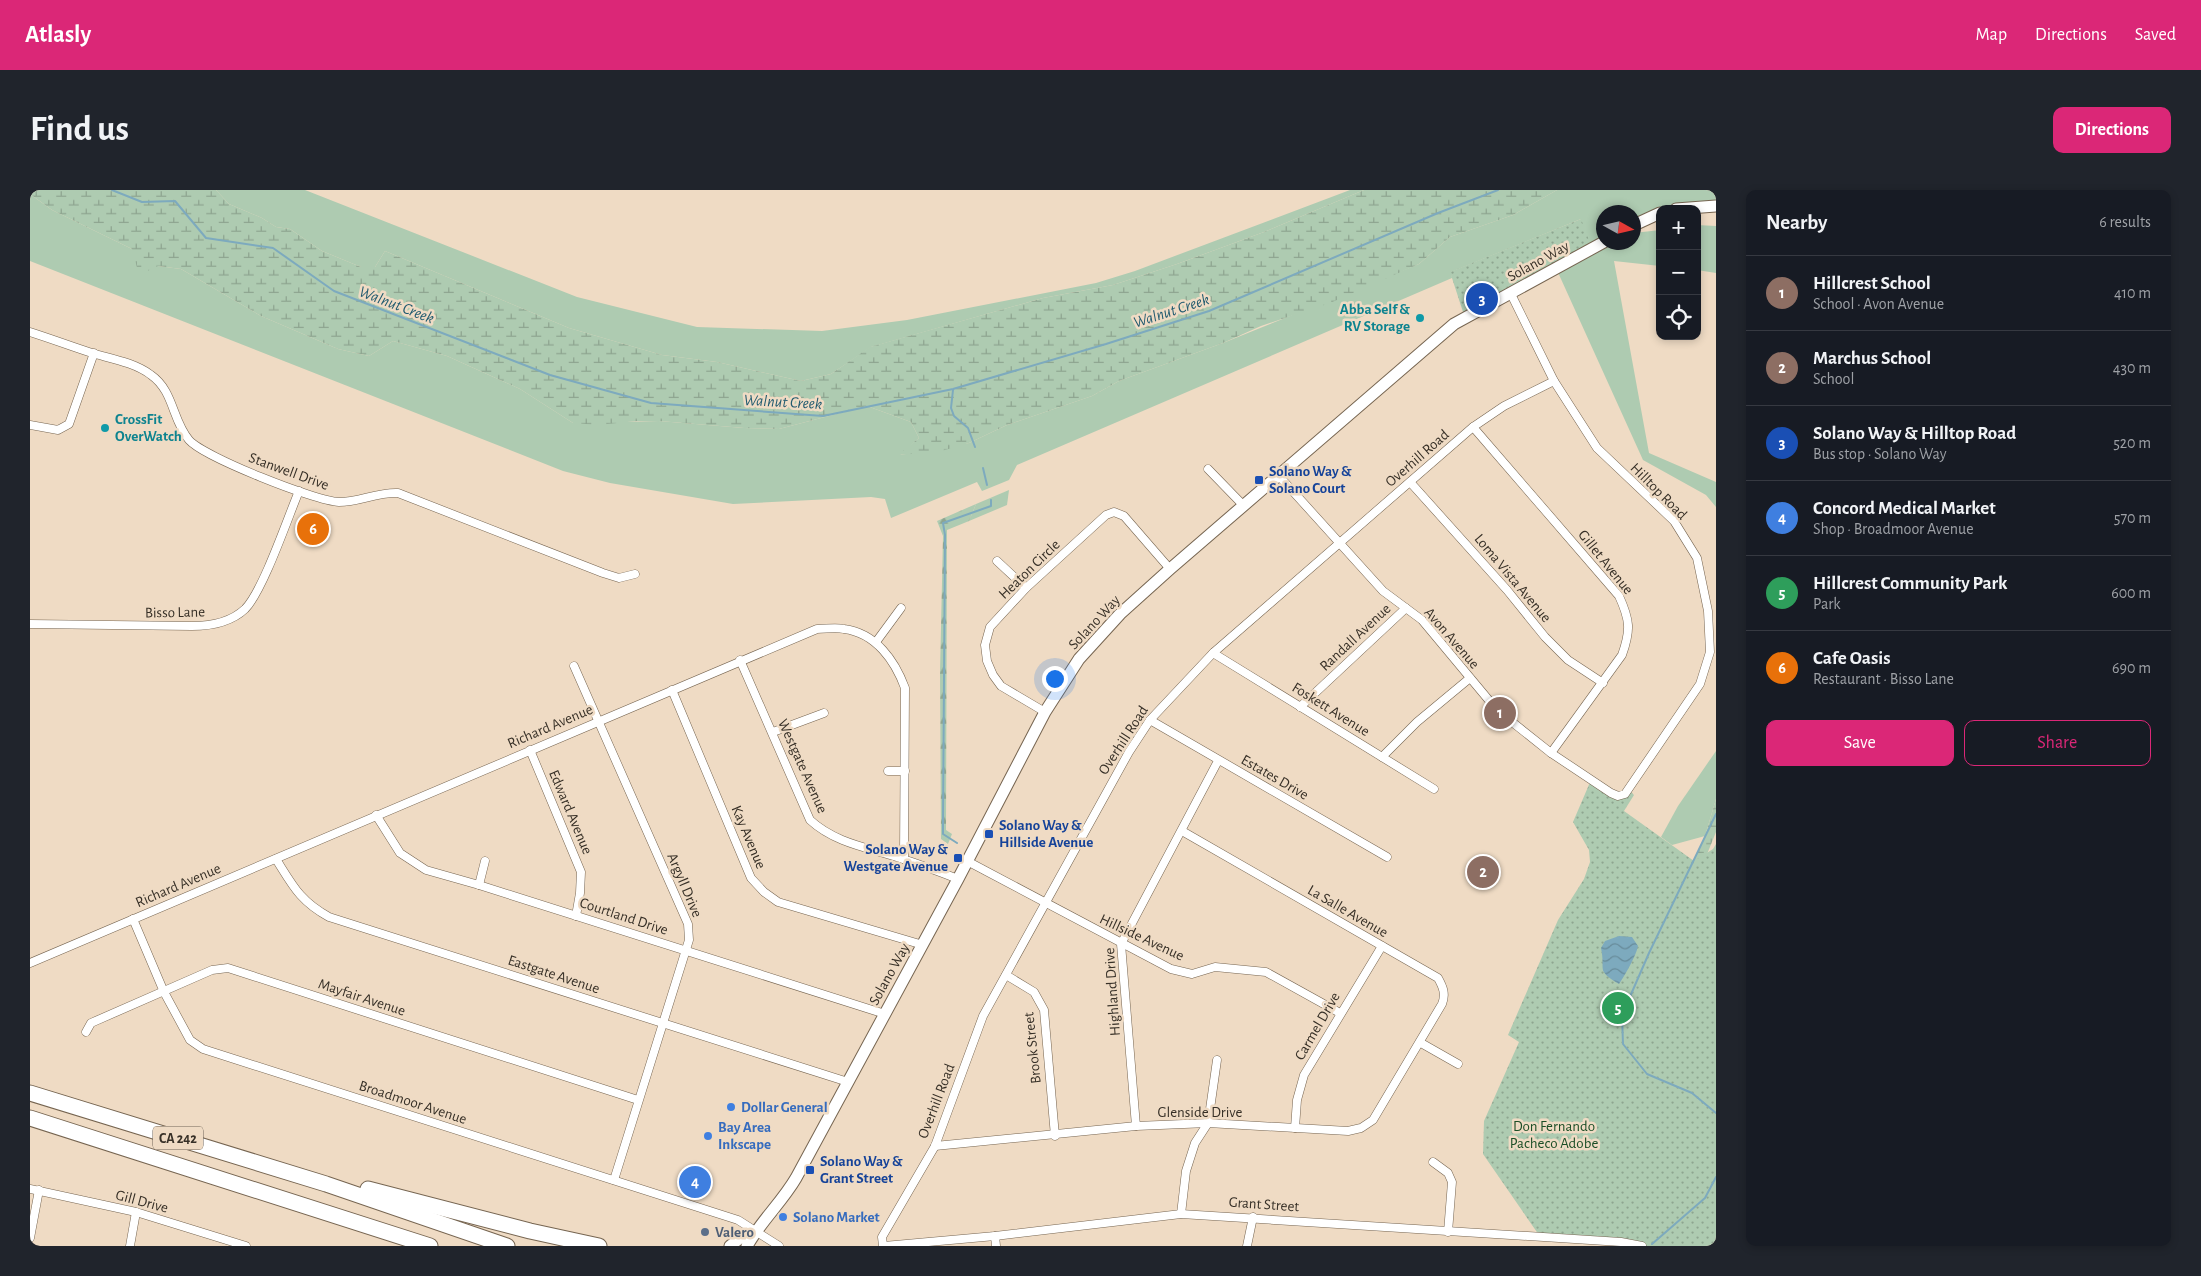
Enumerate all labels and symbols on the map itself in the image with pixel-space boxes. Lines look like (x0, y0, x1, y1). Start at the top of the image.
north arrow (1596, 205, 1641, 250)
street label: Solano Way (1505, 238, 1572, 284)
pin: 3 (1466, 280, 1498, 318)
water label: Walnut Creek (357, 283, 436, 327)
water label: Walnut Creek (1131, 291, 1211, 331)
place label: Abba Self & RV Storage (1340, 302, 1410, 334)
marker: Abba Self & RV Storage (1414, 312, 1426, 324)
water label: Walnut Creek (743, 392, 823, 412)
place label: CrossFit OverWatch (115, 412, 182, 444)
marker: CrossFit OverWatch (99, 422, 111, 434)
street label: Overhill Road (1383, 427, 1452, 490)
street label: Stanwell Drive (247, 450, 331, 493)
street label: Hilltop Road (1627, 460, 1690, 523)
place label: Solano Way & Solano Court (1269, 464, 1352, 496)
marker: Solano Way & Solano Court (1253, 474, 1265, 486)
pin: 6 (297, 510, 329, 548)
street label: Gillet Avenue (1575, 527, 1636, 597)
street label: Loma Vista Avenue (1471, 531, 1554, 625)
street label: Heaton Circle (996, 537, 1063, 602)
street label: Solano Way (1066, 592, 1123, 652)
street label: Randall Avenue (1317, 601, 1394, 674)
street label: Bisso Lane (145, 604, 205, 621)
street label: Avon Avenue (1421, 605, 1482, 672)
your location (1042, 666, 1068, 692)
street label: Foskett Avenue (1289, 680, 1372, 739)
pin: 1 (1484, 694, 1516, 732)
street label: Richard Avenue (505, 702, 595, 751)
street label: Overhill Road (1096, 703, 1151, 777)
street label: Westgate Avenue (775, 717, 830, 816)
street label: Estates Drive (1238, 752, 1311, 803)
street label: Edward Avenue (546, 768, 595, 857)
street label: Kay Avenue (728, 803, 769, 871)
place label: Solano Way & Hillside Avenue (999, 818, 1093, 850)
marker: Solano Way & Hillside Avenue (983, 828, 995, 840)
place label: Solano Way & Westgate Avenue (844, 842, 948, 874)
street label: Argyll Drive (664, 851, 705, 920)
marker: Solano Way & Westgate Avenue (952, 852, 964, 864)
pin: 2 (1467, 853, 1499, 891)
street label: Richard Avenue (133, 861, 223, 910)
street label: La Salle Avenue (1305, 882, 1390, 940)
street label: Courtland Drive (578, 895, 670, 938)
street label: Hillside Avenue (1097, 911, 1186, 964)
street label: Solano Way (866, 940, 913, 1008)
street label: Highland Drive (1102, 947, 1123, 1037)
street label: Eastgate Avenue (506, 953, 602, 996)
street label: Mayfair Avenue (316, 976, 407, 1019)
pin: 5 (1602, 989, 1634, 1027)
street label: Carmel Drive (1292, 990, 1343, 1063)
street label: Brook Street (1021, 1011, 1044, 1085)
street label: Overhill Road (915, 1062, 958, 1141)
street label: Broadmoor Avenue (357, 1078, 469, 1127)
place label: Dollar General (741, 1100, 828, 1115)
marker: Dollar General (725, 1101, 737, 1113)
street label: Glenside Drive (1158, 1105, 1242, 1120)
park label: Don Fernando Pacheco Adobe (1510, 1119, 1598, 1151)
place label: Bay Area Inkscape (718, 1120, 771, 1152)
road number: CA 242 (153, 1126, 203, 1150)
marker: Bay Area Inkscape (702, 1130, 714, 1142)
place label: Solano Way & Grant Street (820, 1154, 903, 1186)
pin: 4 (679, 1163, 711, 1201)
marker: Solano Way & Grant Street (804, 1164, 816, 1176)
street label: Gill Drive (114, 1187, 170, 1216)
street label: Grant Street (1228, 1195, 1300, 1214)
place label: Solano Market (793, 1210, 880, 1225)
marker: Solano Market (777, 1211, 789, 1223)
place label: Valero (715, 1225, 754, 1240)
marker: Valero (699, 1226, 711, 1238)

